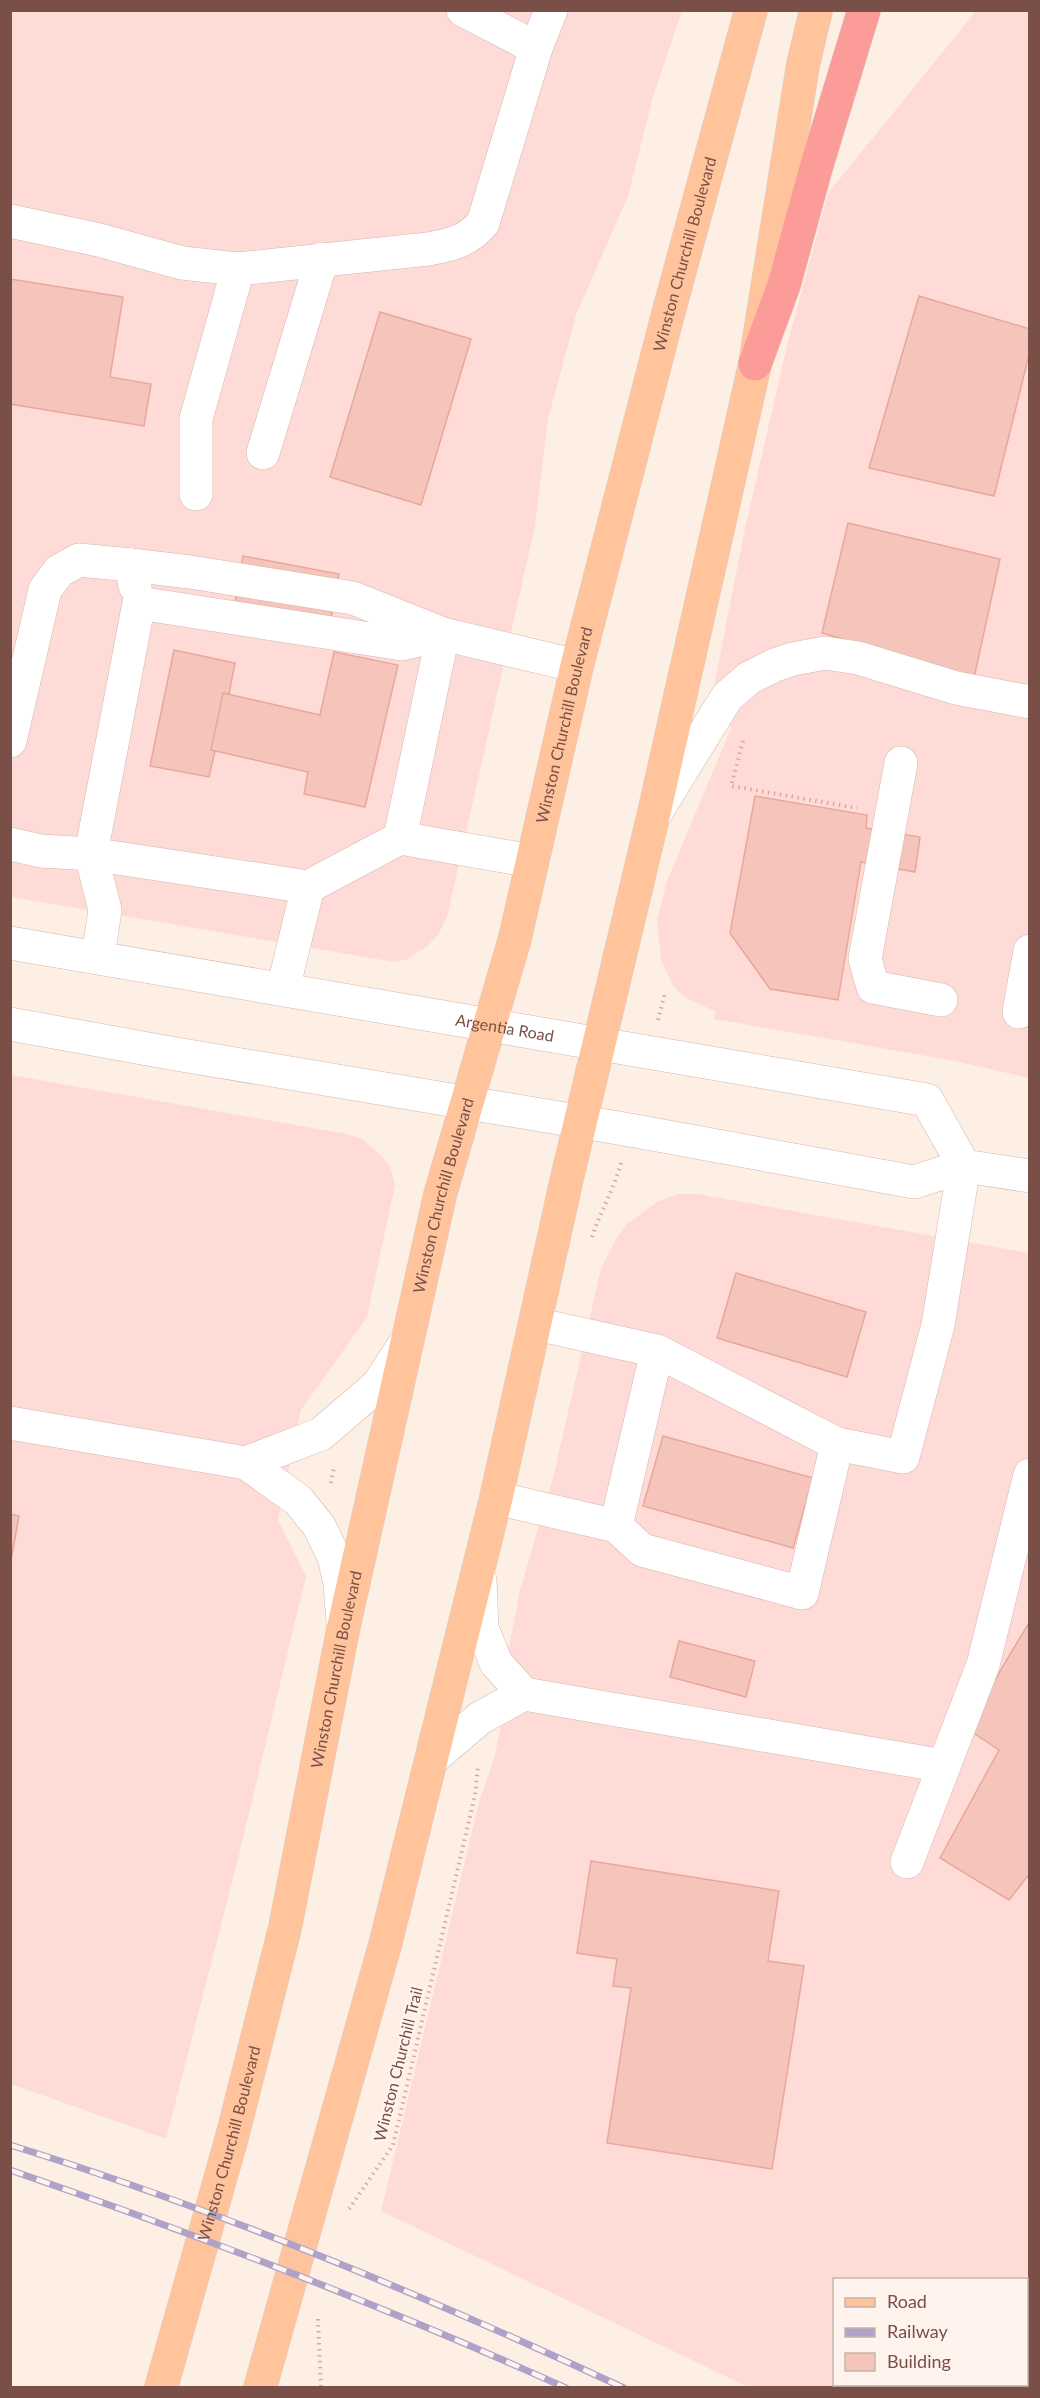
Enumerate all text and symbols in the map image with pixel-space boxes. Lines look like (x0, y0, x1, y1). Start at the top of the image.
street label: Winston Churchill Boulevard (649, 155, 719, 354)
street label: Winston Churchill Boulevard (531, 625, 596, 825)
street label: Argentia Road (454, 1009, 555, 1045)
street label: Winston Churchill Boulevard (408, 1095, 477, 1295)
street label: Winston Churchill Boulevard (306, 1569, 365, 1770)
street label: Winston Churchill Trail (369, 1985, 426, 2143)
street label: Winston Churchill Boulevard (193, 2044, 264, 2243)
legend (833, 2278, 1028, 2386)
text: Road (887, 2290, 927, 2312)
text: Railway (887, 2320, 948, 2342)
text: Building (887, 2350, 951, 2372)

